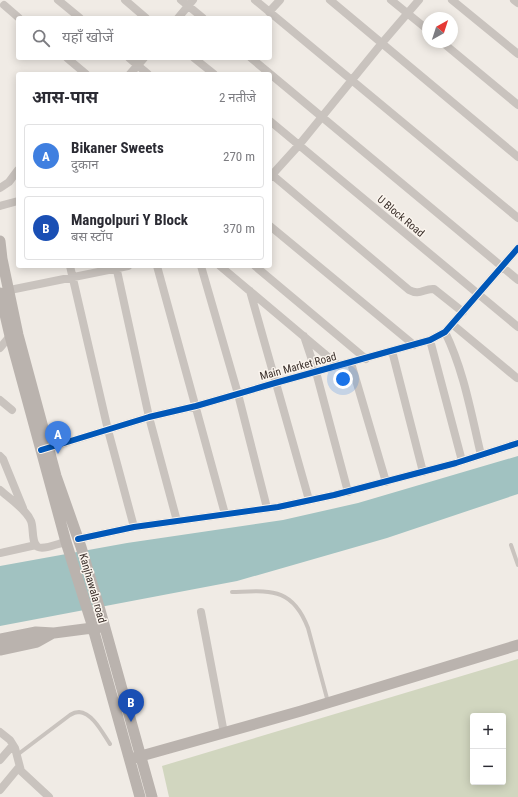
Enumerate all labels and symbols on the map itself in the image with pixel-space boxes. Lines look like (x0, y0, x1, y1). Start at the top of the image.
north arrow (422, 12, 458, 48)
street label: U Block Road (375, 193, 427, 240)
street label: Main Market Road (258, 350, 338, 383)
your location (333, 369, 353, 389)
pin: A (45, 421, 71, 454)
street label: Kanjhawala road (76, 552, 109, 624)
pin: B (118, 689, 144, 722)

